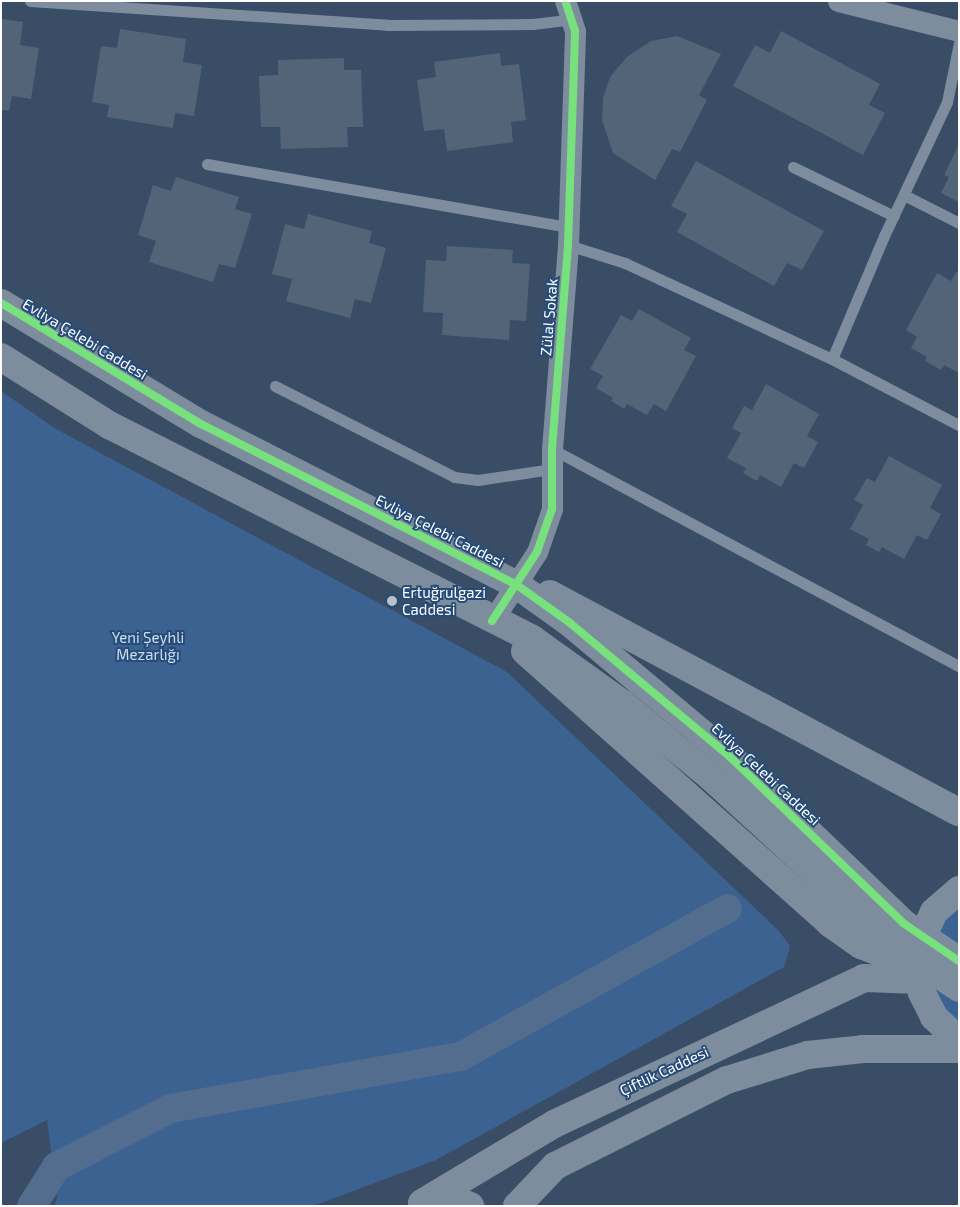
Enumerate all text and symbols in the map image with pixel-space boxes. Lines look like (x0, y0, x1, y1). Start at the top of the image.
street label: Zülal Sokak (537, 277, 561, 357)
street label: Evliya Çelebi Caddesi (19, 295, 151, 383)
street label: Evliya Çelebi Caddesi (373, 491, 507, 571)
place label: Ertuğrulgazi Caddesi (402, 583, 486, 618)
marker: Ertuğrulgazi Caddesi (386, 595, 398, 607)
park label: Yeni Şeyhli Mezarlığı (112, 628, 184, 663)
street label: Evliya Çelebi Caddesi (708, 719, 824, 829)
street label: Çiftlik Caddesi (617, 1043, 711, 1099)

